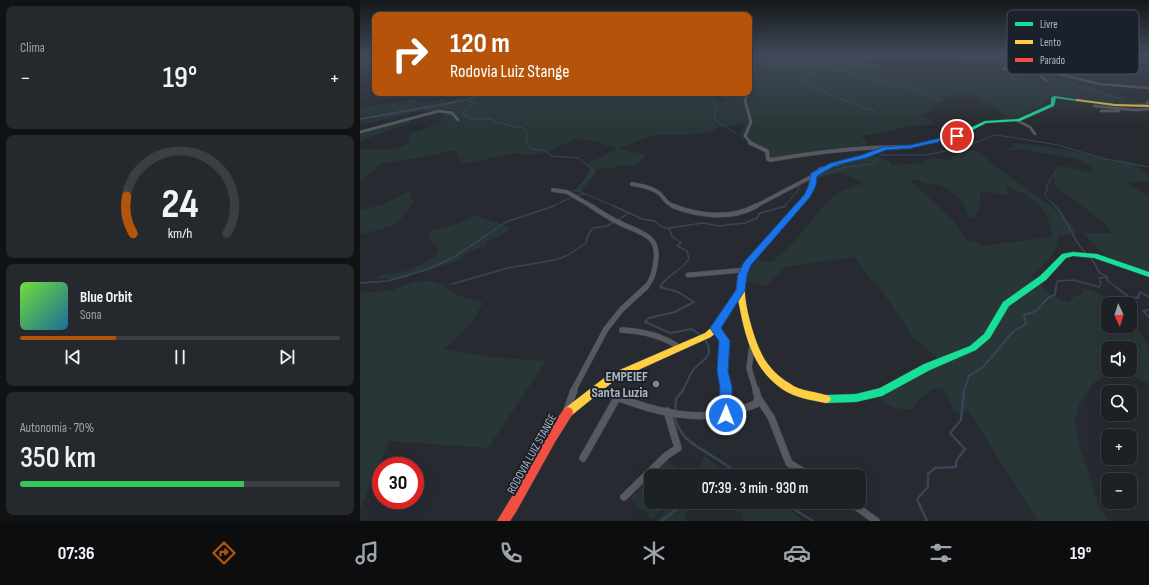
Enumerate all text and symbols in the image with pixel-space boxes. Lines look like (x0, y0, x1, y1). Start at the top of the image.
legend (1007, 10, 1139, 74)
text: Livre (1040, 18, 1058, 31)
text: 120 m (450, 27, 510, 60)
icon: right (384, 28, 436, 80)
text: Lento (1040, 36, 1061, 49)
text: Clima (20, 40, 45, 56)
text: Parado (1040, 54, 1066, 67)
text: 19° (163, 60, 197, 96)
text: Rodovia Luiz Stange (450, 61, 569, 82)
text: − (20, 65, 31, 92)
text: + (329, 65, 340, 92)
pin (940, 119, 974, 153)
icon: arrive (946, 125, 968, 147)
text: 24 (161, 180, 199, 229)
text: km/h (168, 225, 192, 242)
text: Blue Orbit (80, 288, 132, 307)
north arrow (1101, 297, 1137, 333)
map controls (1101, 297, 1137, 509)
text: Sona (80, 307, 102, 323)
button: sound (1101, 341, 1137, 377)
icon: previous (62, 346, 84, 368)
icon: pause (169, 346, 191, 368)
icon: next (276, 346, 298, 368)
place label: EMPEIEF Santa Luzia (592, 368, 648, 401)
marker: EMPEIEF Santa Luzia (651, 379, 661, 389)
button: search (1101, 385, 1137, 421)
position arrow (705, 394, 747, 436)
street label: RODOVIA LUIZ STANGE (504, 411, 560, 497)
text: Autonomia · 70% (20, 420, 94, 436)
button: + (1101, 429, 1137, 465)
text: 350 km (20, 440, 96, 476)
speed limit sign: 30 (372, 457, 424, 509)
button: − (1101, 473, 1137, 509)
text: 07:39 · 3 min · 930 m (702, 479, 808, 498)
icon: directions (210, 539, 238, 567)
icon: music (353, 539, 381, 567)
icon: phone (497, 539, 525, 567)
icon: climate (640, 539, 668, 567)
icon: car (783, 539, 811, 567)
icon: filters (927, 539, 955, 567)
text: 07:36 (58, 543, 95, 564)
text: 19° (1070, 543, 1091, 564)

